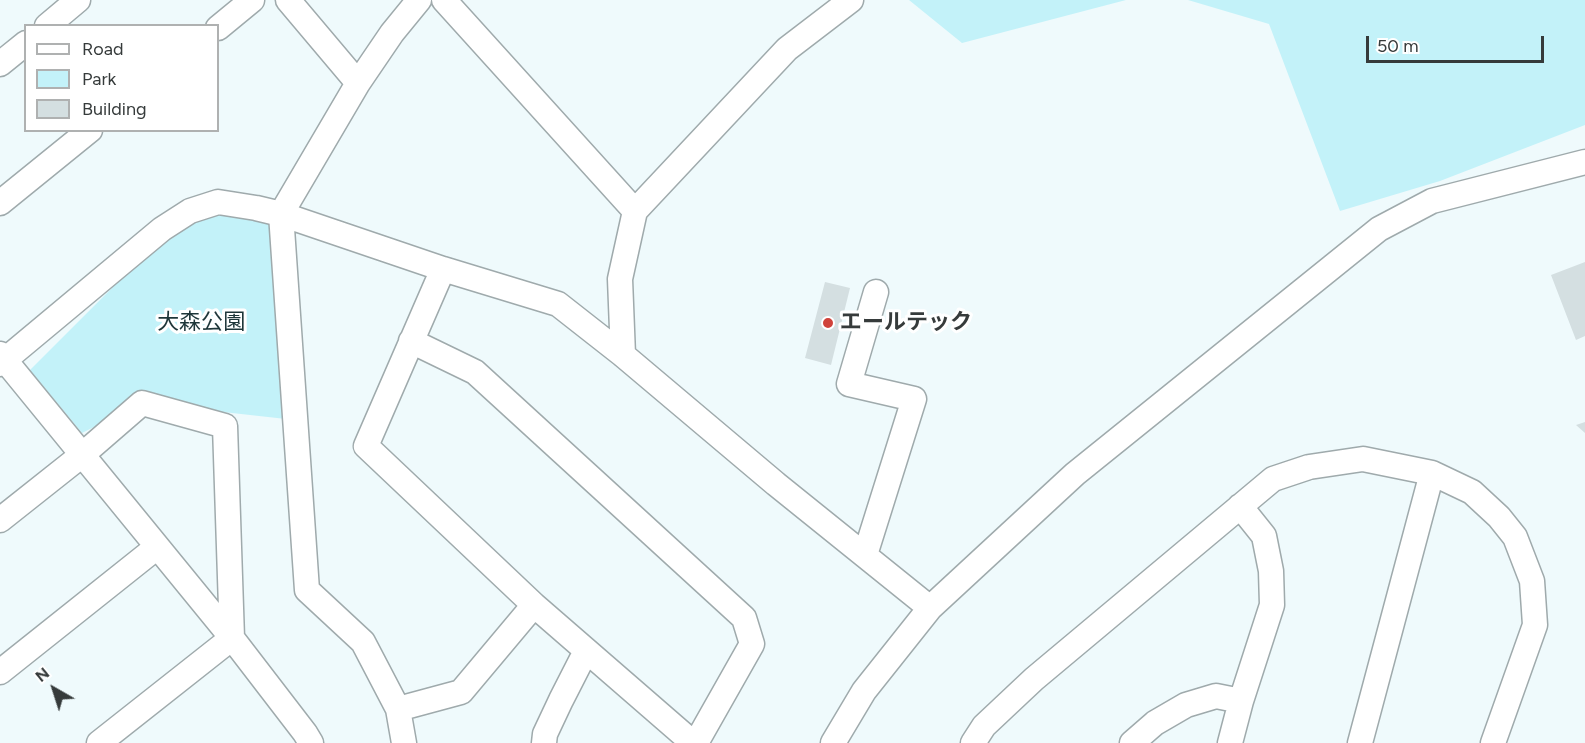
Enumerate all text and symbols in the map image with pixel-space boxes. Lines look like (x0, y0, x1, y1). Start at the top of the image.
legend (24, 24, 219, 132)
scale bar (1369, 24, 1548, 62)
text: 50 m (1377, 35, 1419, 57)
text: Road (82, 38, 123, 60)
text: Park (82, 68, 116, 90)
text: Building (82, 98, 147, 120)
park label: 大森公園 (157, 310, 245, 336)
place label: エールテック (840, 310, 972, 336)
marker: エールテック (821, 316, 835, 330)
north arrow (24, 659, 84, 719)
text: N (32, 663, 53, 686)

